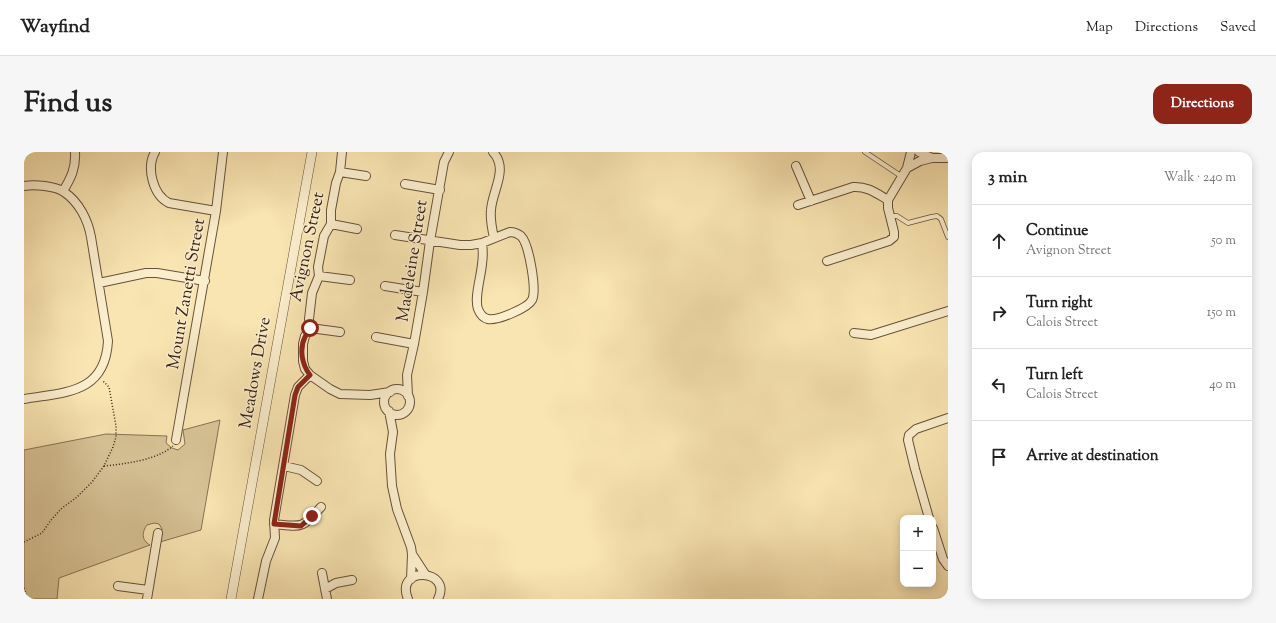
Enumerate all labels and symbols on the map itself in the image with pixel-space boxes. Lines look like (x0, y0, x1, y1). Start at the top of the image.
street label: Avignon Street (285, 190, 331, 304)
street label: Madeleine Street (392, 198, 435, 324)
street label: Mount Zanetti Street (162, 216, 212, 371)
street label: Meadows Drive (234, 315, 278, 431)
route start (301, 319, 319, 337)
route end (303, 507, 321, 525)

